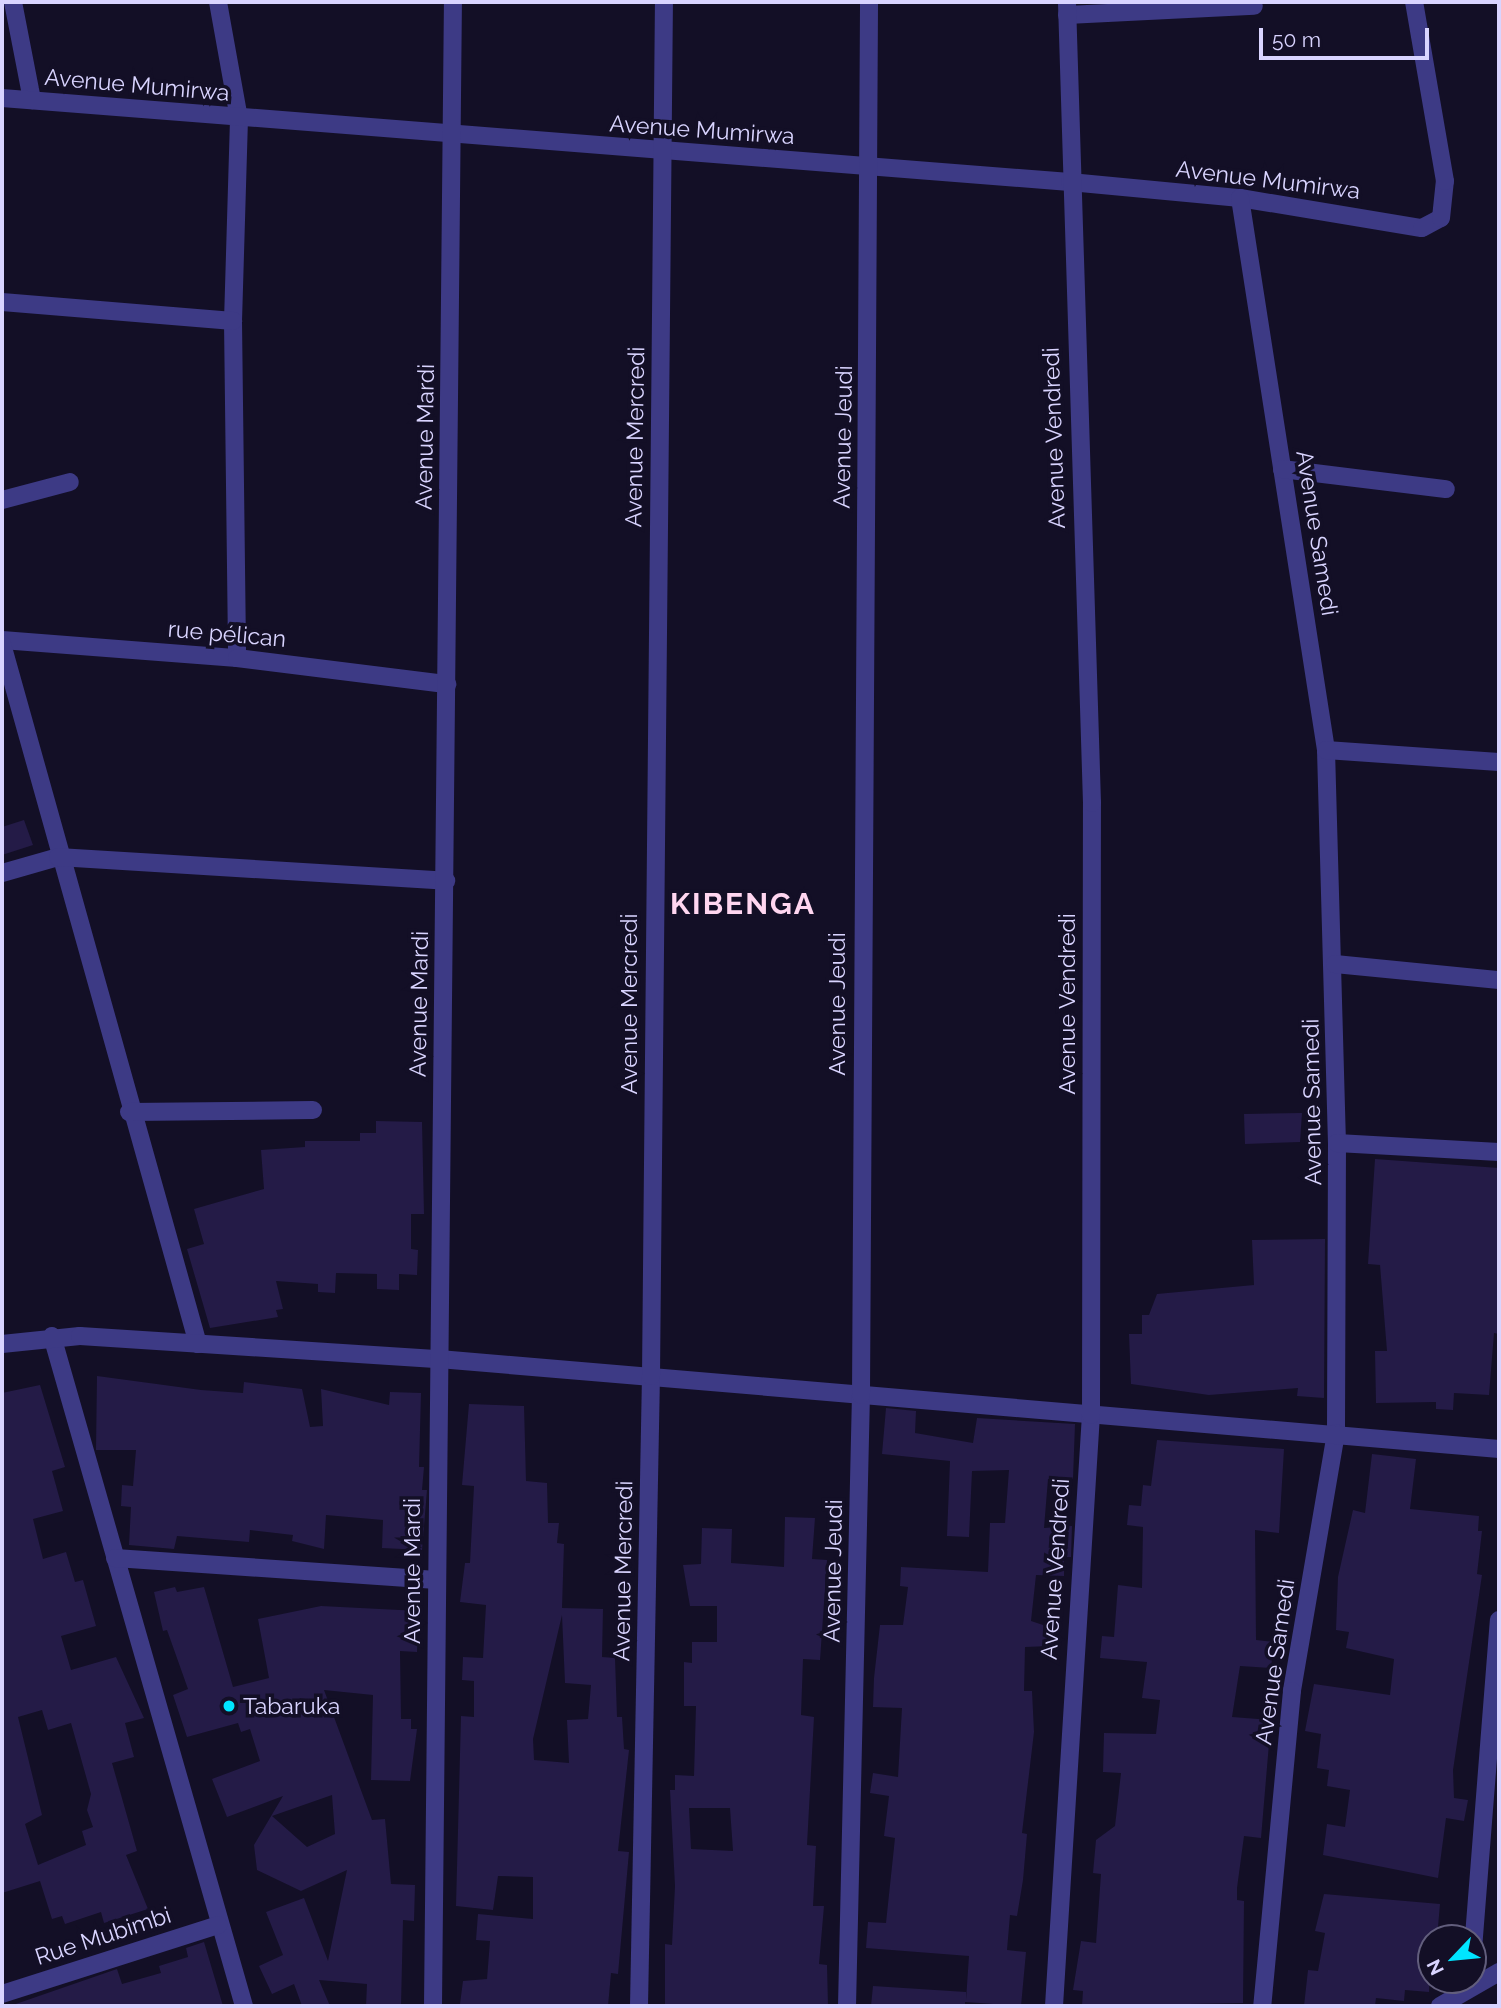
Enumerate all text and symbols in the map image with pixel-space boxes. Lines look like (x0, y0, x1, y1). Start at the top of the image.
scale bar (1263, 14, 1433, 58)
text: 50 m (1272, 27, 1321, 52)
street label: Avenue Mumirwa (43, 63, 231, 107)
street label: Avenue Mumirwa (608, 110, 796, 150)
street label: Avenue Mumirwa (1174, 155, 1362, 205)
street label: Avenue Mercredi (620, 346, 650, 528)
street label: Avenue Vendredi (1037, 346, 1071, 530)
street label: Avenue Mardi (410, 364, 440, 510)
street label: Avenue Jeudi (828, 365, 858, 509)
street label: Avenue Samedi (1290, 448, 1344, 618)
street label: rue pélican (167, 615, 287, 653)
district label: KIBENGA (671, 886, 815, 922)
street label: Avenue Vendredi (1053, 913, 1081, 1095)
street label: Avenue Mercredi (615, 914, 643, 1094)
street label: Avenue Mardi (404, 931, 434, 1077)
street label: Avenue Jeudi (823, 932, 851, 1076)
street label: Avenue Samedi (1297, 1018, 1327, 1186)
street label: Avenue Vendredi (1035, 1477, 1075, 1661)
street label: Avenue Mercredi (608, 1480, 638, 1662)
street label: Avenue Mardi (398, 1498, 426, 1644)
street label: Avenue Jeudi (818, 1499, 848, 1643)
street label: Avenue Samedi (1250, 1577, 1300, 1747)
place label: Tabaruka (243, 1692, 340, 1720)
marker: Tabaruka (221, 1698, 237, 1714)
street label: Rue Mubimbi (32, 1901, 174, 1971)
north arrow (1417, 1924, 1487, 1994)
text: N (1422, 1956, 1448, 1979)

